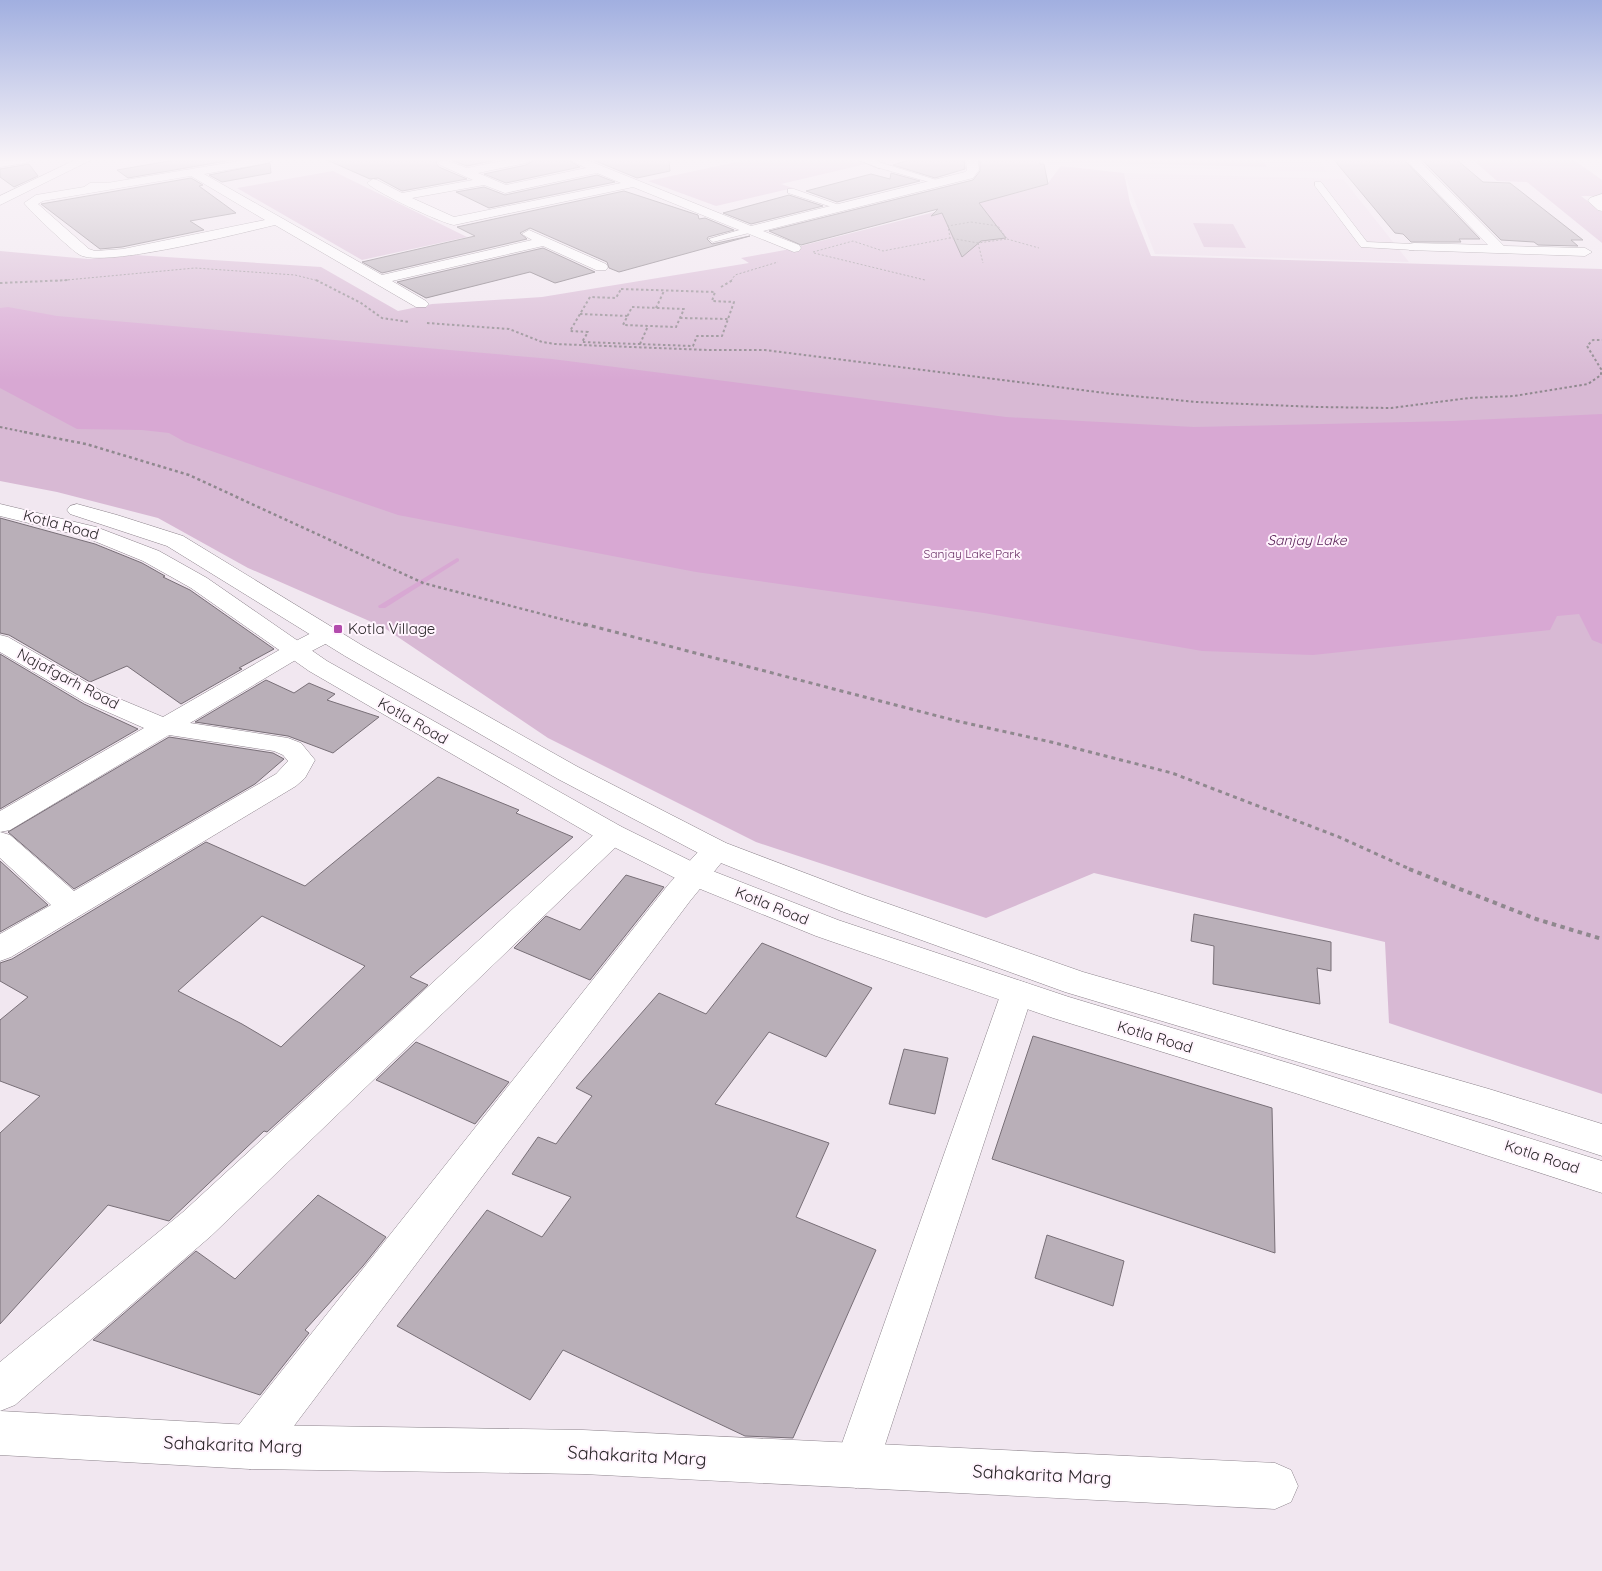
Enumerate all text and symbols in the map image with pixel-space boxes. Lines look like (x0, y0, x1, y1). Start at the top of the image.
street label: Kotla Road (21, 505, 101, 544)
water label: Sanjay Lake (1267, 531, 1348, 549)
park label: Sanjay Lake Park (924, 546, 1020, 561)
place label: Kotla Village (348, 619, 435, 638)
marker: Kotla Village (332, 623, 344, 635)
street label: Najafgarh Road (14, 644, 122, 713)
street label: Kotla Road (375, 693, 452, 748)
street label: Kotla Road (733, 882, 812, 929)
street label: Kotla Road (1115, 1016, 1195, 1057)
street label: Kotla Road (1502, 1135, 1582, 1178)
street label: Sahakarita Marg (163, 1431, 303, 1458)
street label: Sahakarita Marg (567, 1440, 707, 1471)
street label: Sahakarita Marg (972, 1459, 1112, 1490)

